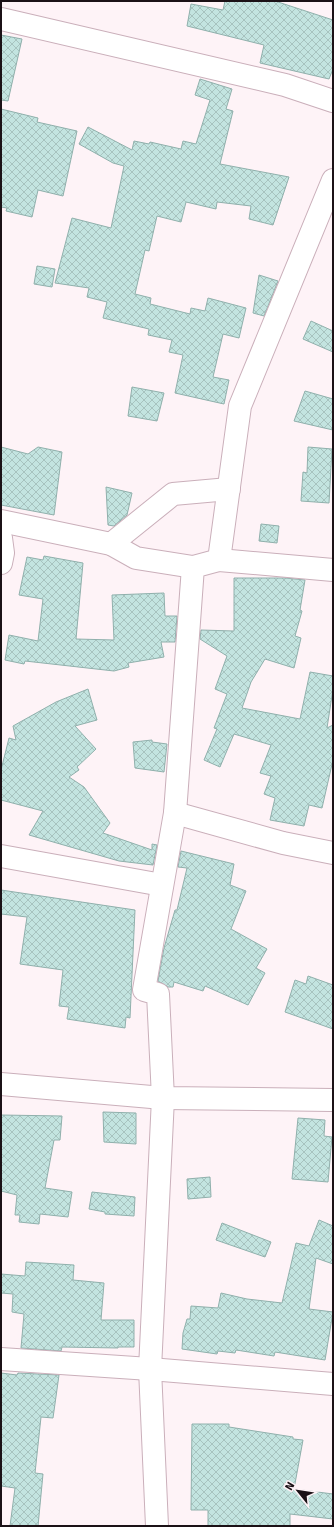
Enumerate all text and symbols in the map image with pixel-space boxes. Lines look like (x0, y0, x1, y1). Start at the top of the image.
north arrow (278, 1471, 318, 1511)
text: N (282, 1480, 297, 1493)

